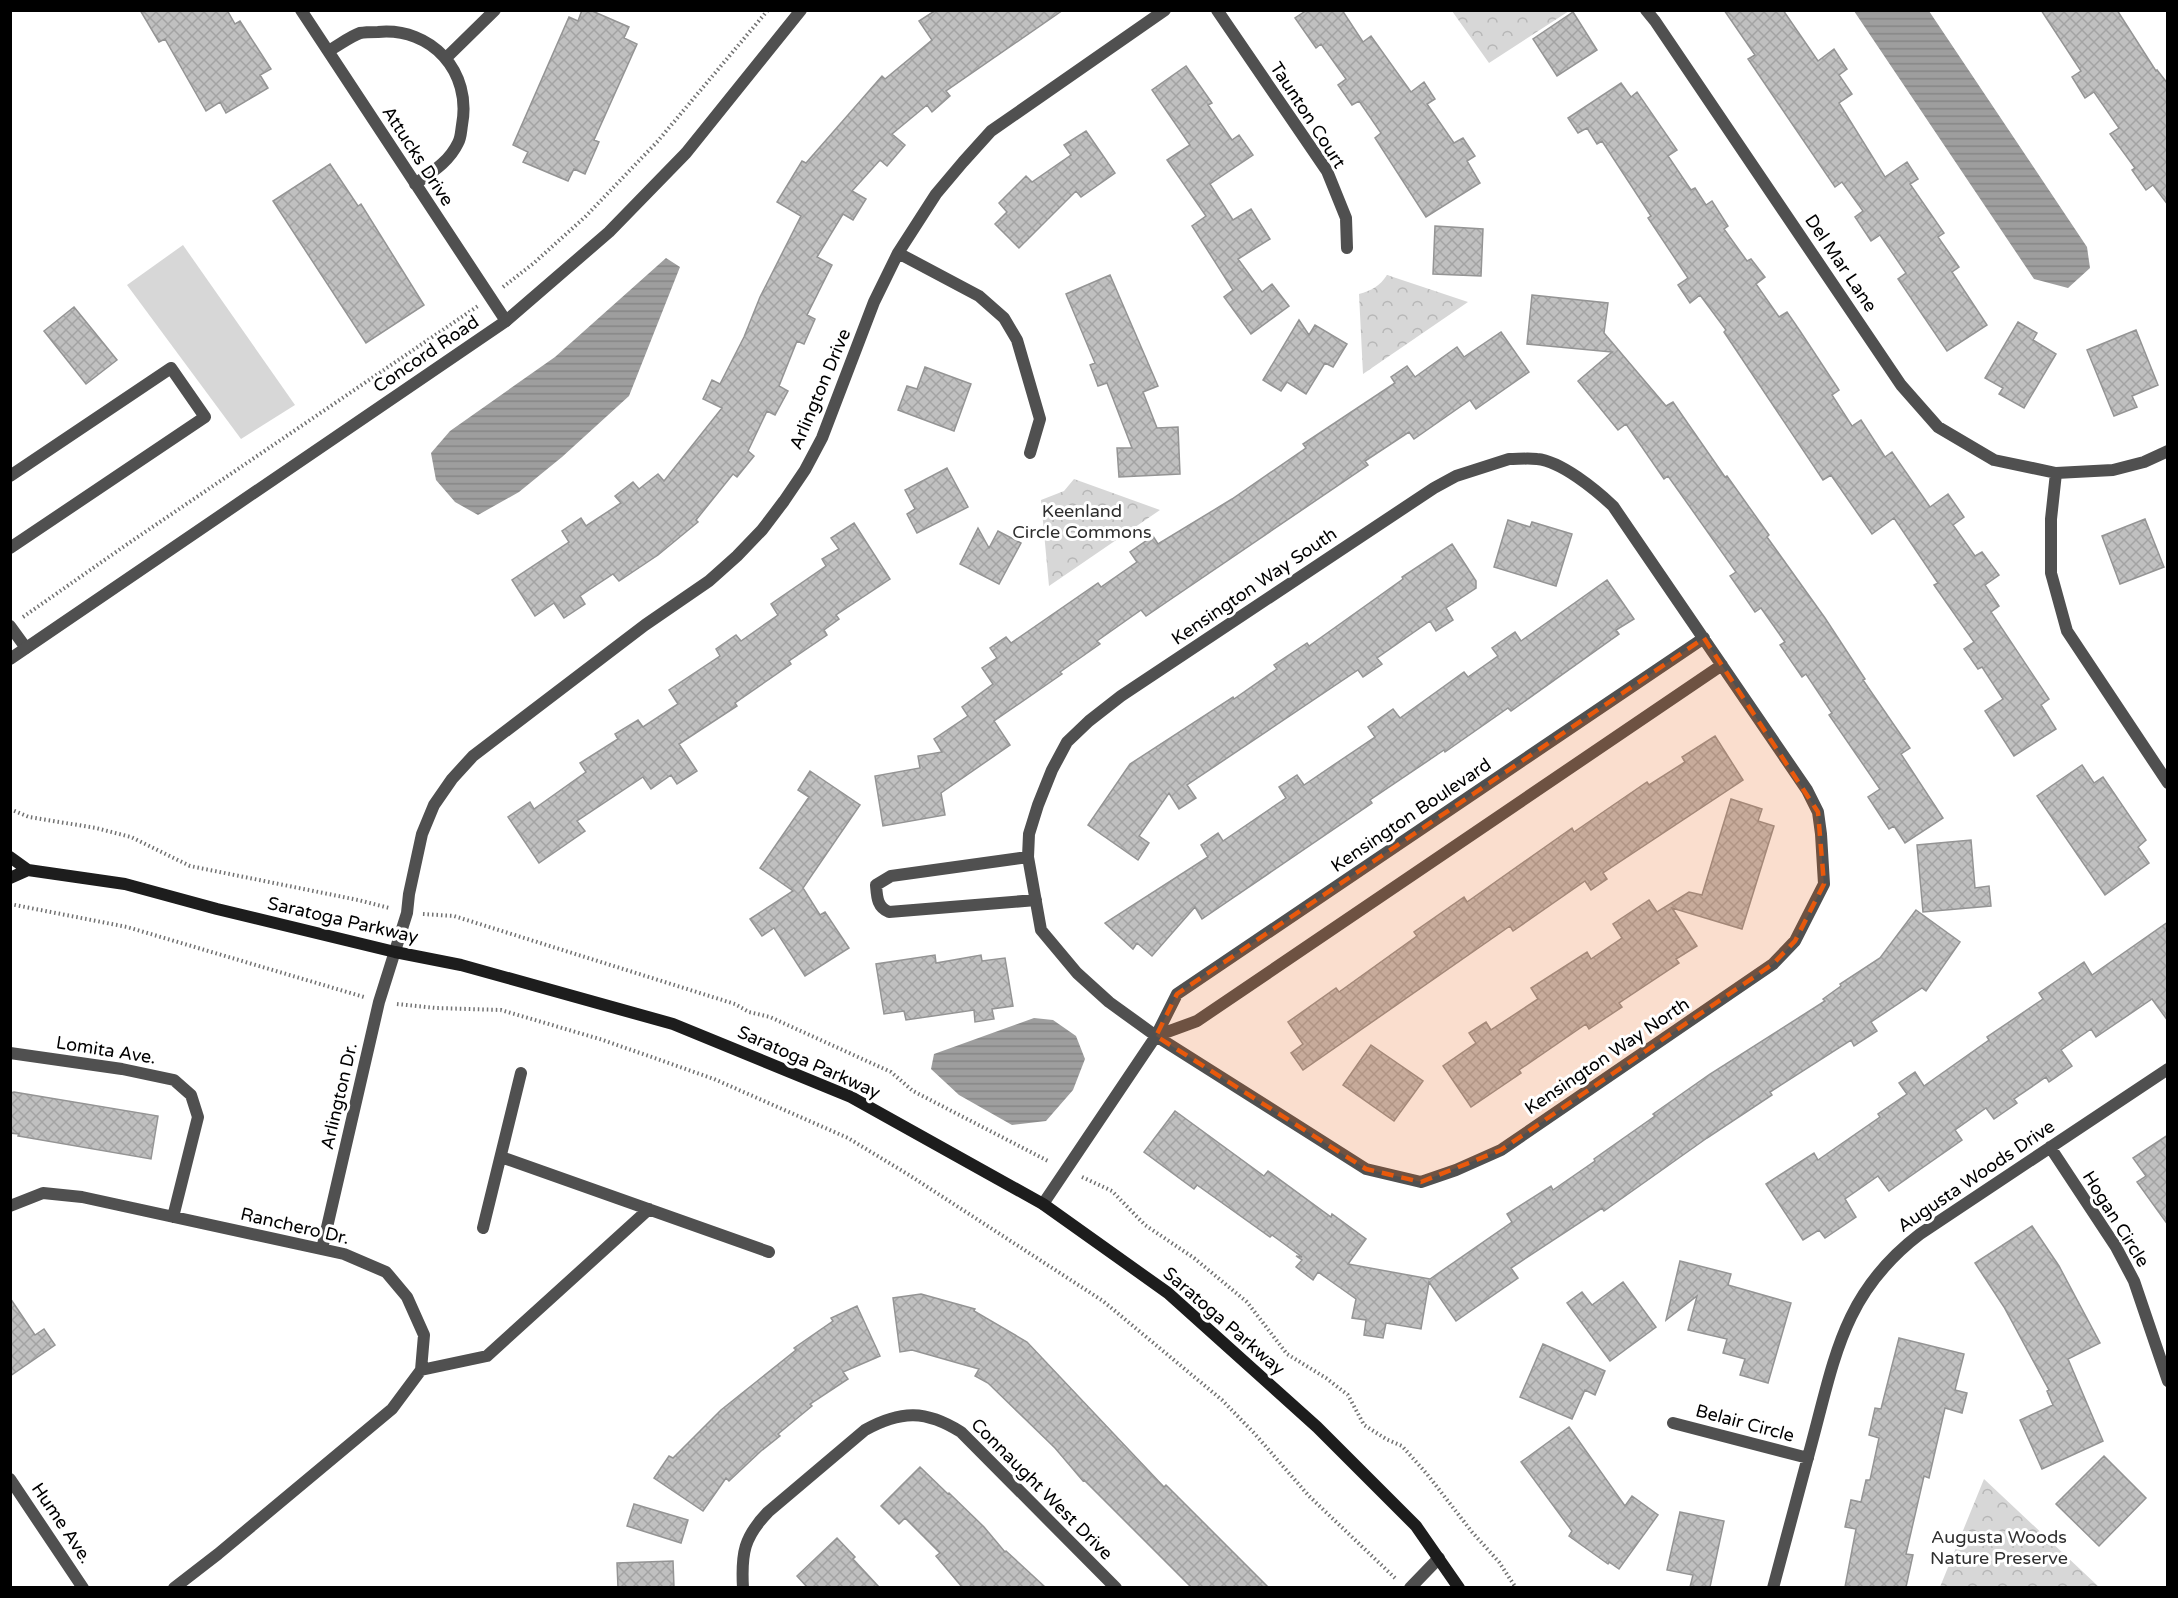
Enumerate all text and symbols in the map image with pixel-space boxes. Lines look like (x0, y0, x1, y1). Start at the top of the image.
street label: Taunton Court (1265, 58, 1351, 172)
street label: Attucks Drive (378, 102, 458, 210)
street label: Del Mar Lane (1800, 210, 1882, 316)
street label: Concord Road (369, 311, 483, 397)
street label: Arlington Drive (785, 325, 855, 453)
park label: Keenland Circle Commons (1012, 500, 1152, 543)
street label: Kensington Way South (1167, 522, 1341, 650)
street label: Kensington Boulevard (1327, 753, 1495, 877)
street label: Saratoga Parkway (265, 892, 421, 948)
street label: Kensington Way North (1521, 993, 1693, 1119)
street label: Saratoga Parkway (734, 1021, 884, 1104)
street label: Lomita Ave. (54, 1031, 158, 1069)
street label: Arlington Dr. (316, 1040, 362, 1152)
street label: Augusta Woods Drive (1893, 1115, 2059, 1237)
street label: Hogan Circle (2078, 1167, 2154, 1271)
street label: Ranchero Dr. (238, 1203, 352, 1249)
street label: Saratoga Parkway (1159, 1262, 1290, 1380)
street label: Belair Circle (1693, 1399, 1797, 1447)
street label: Connaught West Drive (966, 1413, 1118, 1565)
street label: Hume Ave. (27, 1478, 97, 1568)
park label: Augusta Woods Nature Preserve (1930, 1526, 2068, 1569)

